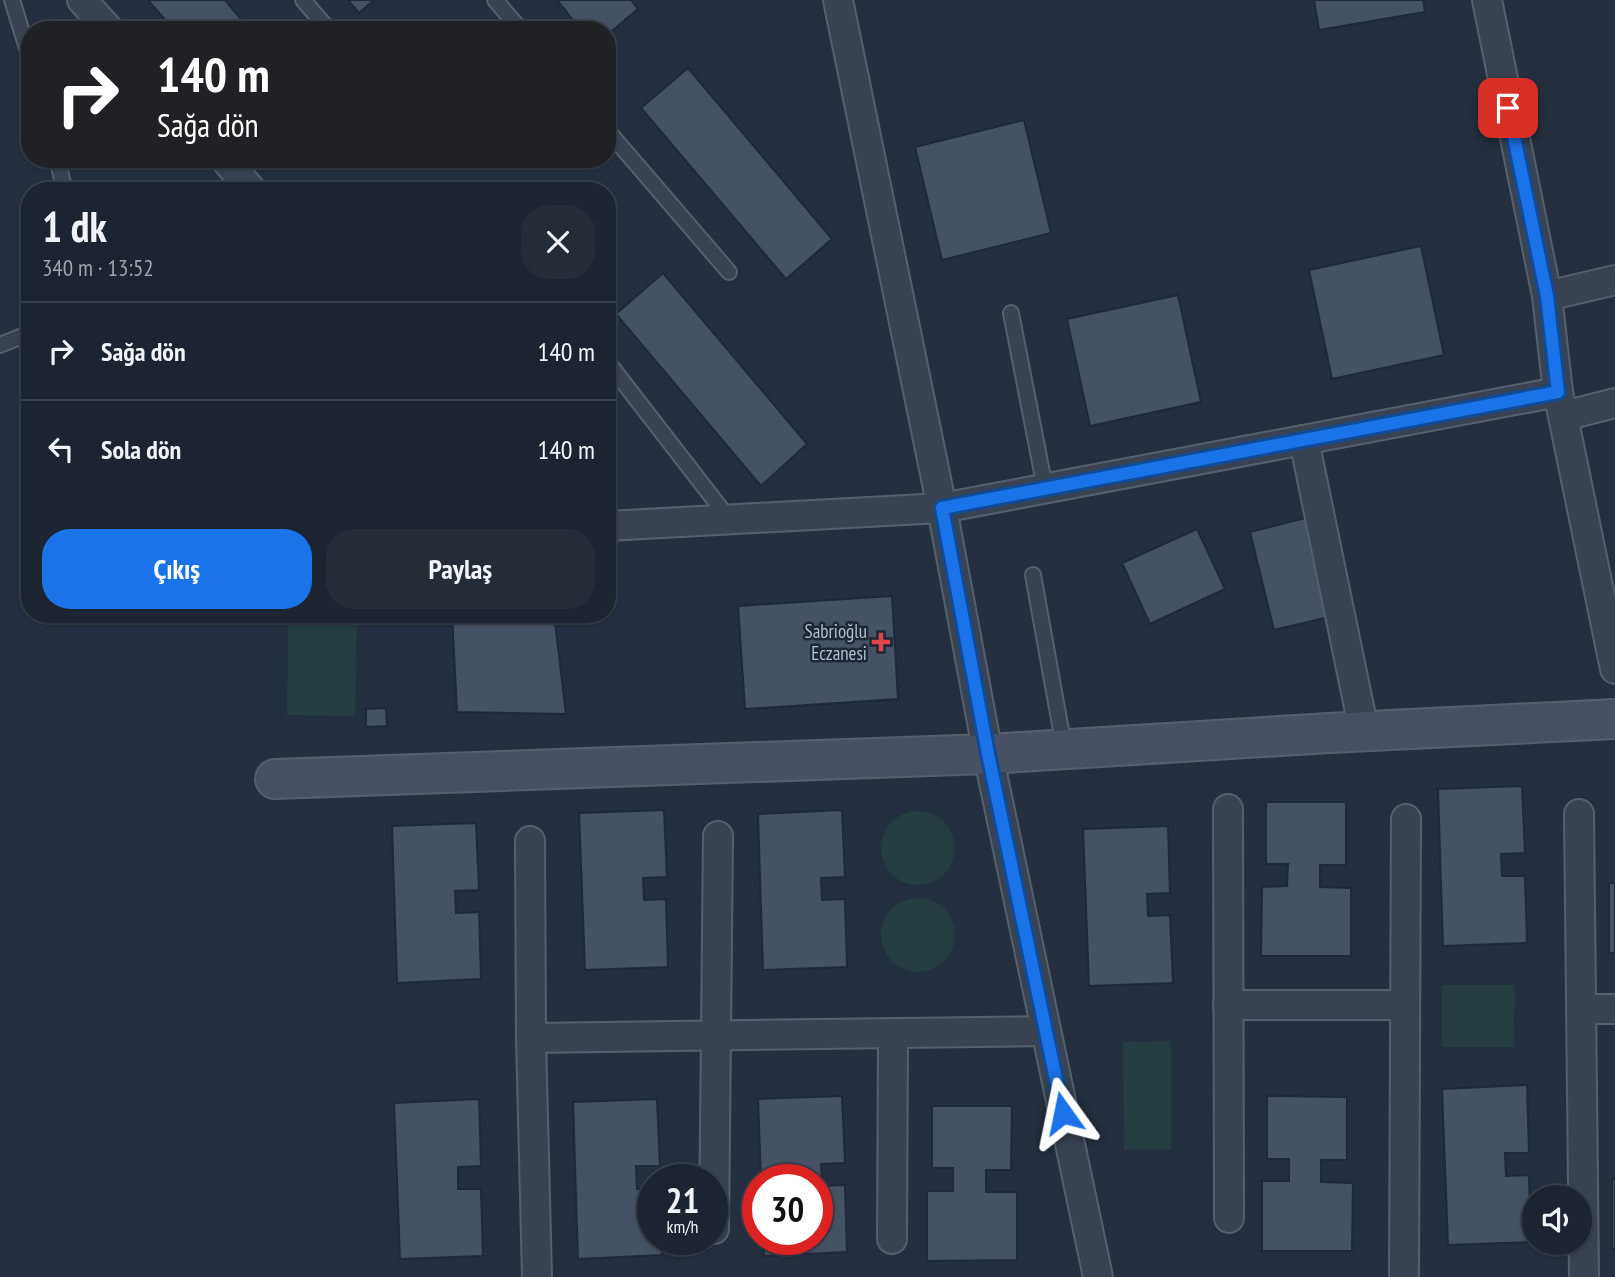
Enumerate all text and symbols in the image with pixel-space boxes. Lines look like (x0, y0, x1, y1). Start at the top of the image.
text: 140 m (157, 42, 270, 106)
icon: right (42, 49, 133, 140)
pin (1478, 78, 1538, 138)
icon: arrive (1489, 89, 1527, 127)
text: Sağa dön (157, 104, 259, 146)
text: 1 dk (42, 199, 107, 254)
button: close (521, 205, 595, 279)
text: 340 m · 13:52 (42, 253, 154, 282)
icon: right (42, 332, 80, 370)
text: Sağa dön (101, 335, 186, 368)
text: 140 m (537, 335, 595, 368)
icon: left (42, 430, 80, 468)
text: Sola dön (101, 433, 181, 466)
text: 140 m (537, 433, 595, 466)
button: Çıkış (42, 529, 312, 609)
button: Paylaş (326, 529, 595, 609)
place label: Sabrioğlu Eczanesi (805, 619, 867, 665)
marker: Sabrioğlu Eczanesi (873, 634, 889, 650)
position arrow (1026, 1076, 1100, 1150)
speed limit sign: 30 (742, 1164, 833, 1255)
text: 21 (666, 1177, 699, 1223)
map controls (1522, 1185, 1592, 1255)
button: sound (1522, 1185, 1592, 1255)
text: km/h (667, 1215, 698, 1238)

